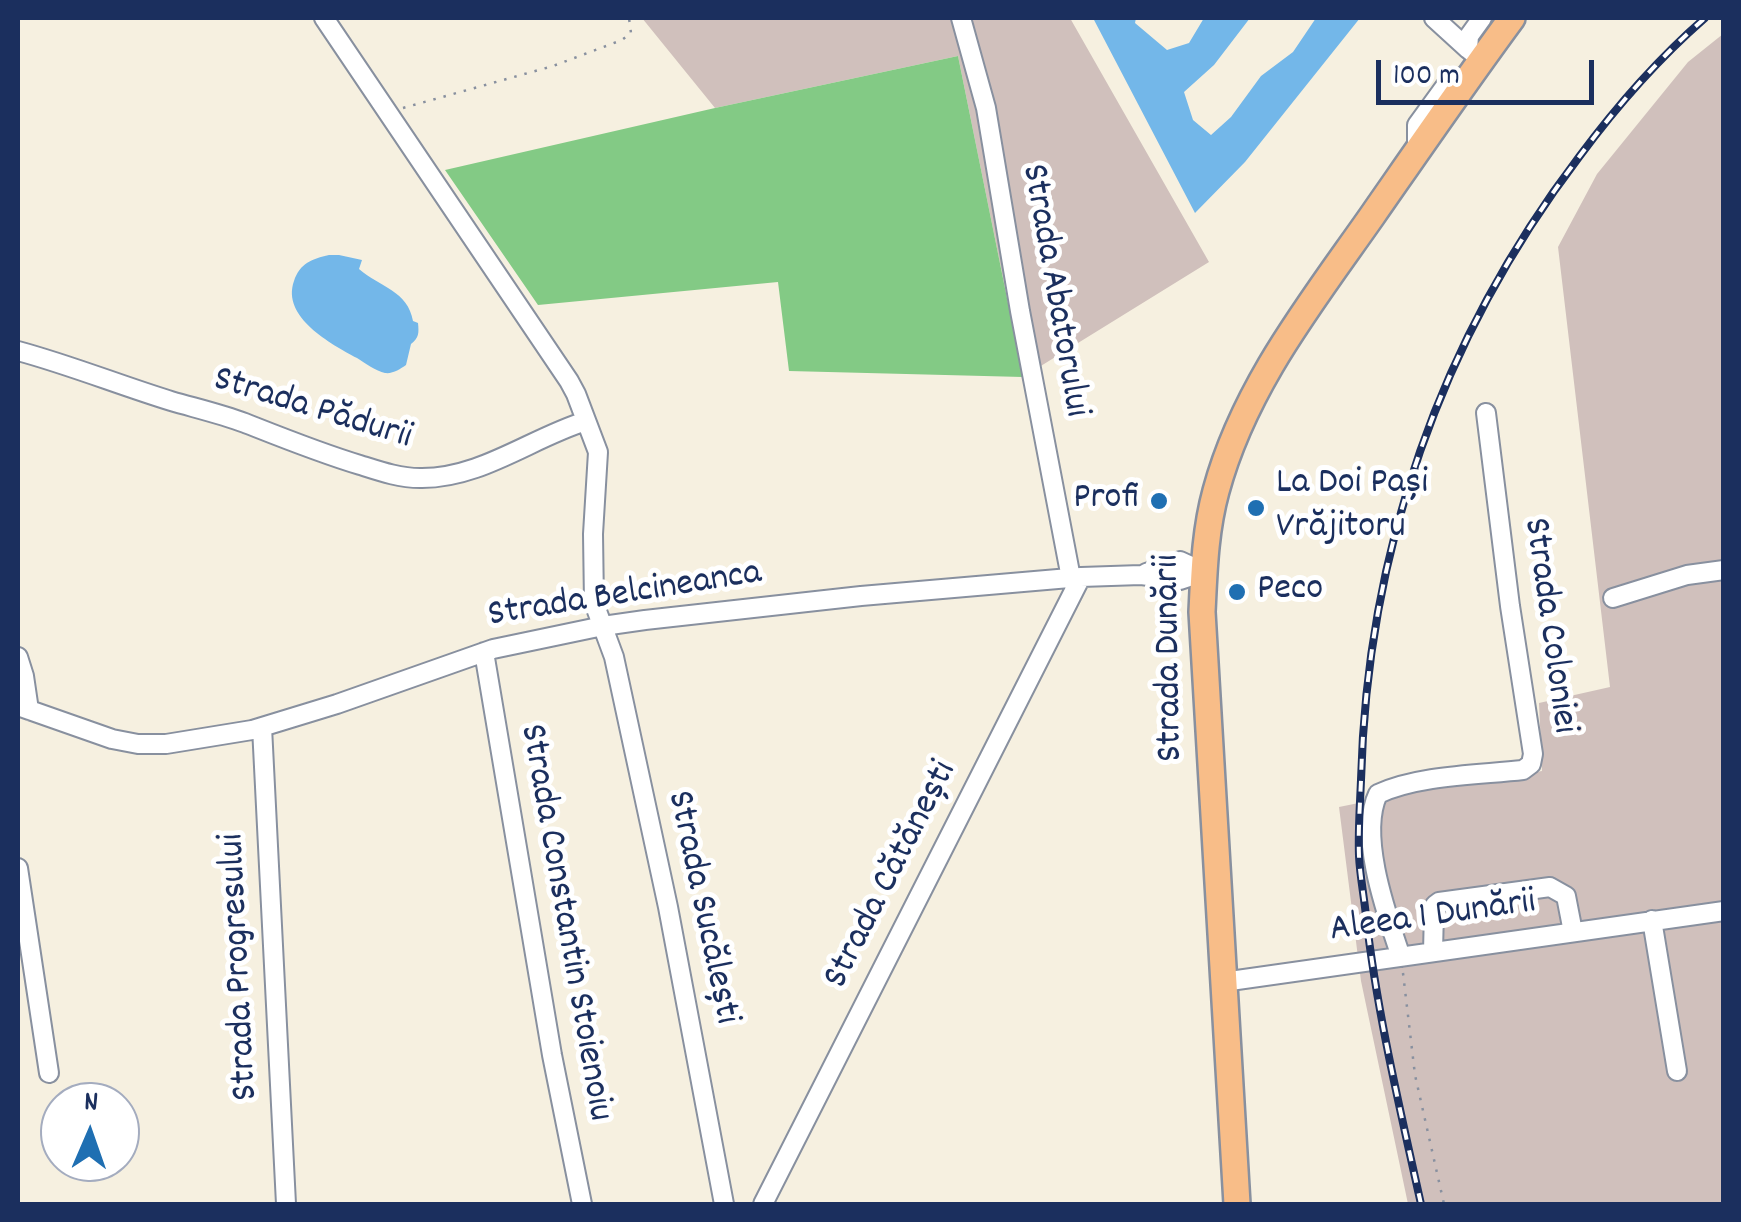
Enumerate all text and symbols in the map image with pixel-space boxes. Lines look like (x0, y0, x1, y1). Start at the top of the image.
scale bar (1381, 40, 1598, 102)
text: 100 m (1393, 56, 1460, 99)
street label: Strada Abatorului (1007, 161, 1097, 421)
street label: Strada Pădurii (207, 359, 417, 463)
place label: La Doi Pași Vrăjitoru (1276, 463, 1428, 552)
place label: Profi (1073, 478, 1139, 524)
marker: Profi (1148, 490, 1170, 512)
marker: La Doi Pași Vrăjitoru (1245, 497, 1267, 519)
street label: Strada Coloniei (1509, 515, 1585, 737)
street label: Strada Belcineanca (485, 553, 765, 641)
street label: Strada Dunării (1147, 554, 1197, 762)
place label: Peco (1257, 569, 1323, 615)
marker: Peco (1226, 581, 1248, 603)
street label: Strada Constantin Stoienoiu (506, 721, 620, 1125)
street label: Strada Cătănești (816, 755, 970, 997)
street label: Strada Sucălești (653, 787, 747, 1029)
street label: Strada Progresului (212, 832, 272, 1102)
street label: Aleea 1 Dunării (1327, 882, 1539, 956)
north arrow (40, 1082, 140, 1182)
text: N (83, 1084, 99, 1124)

